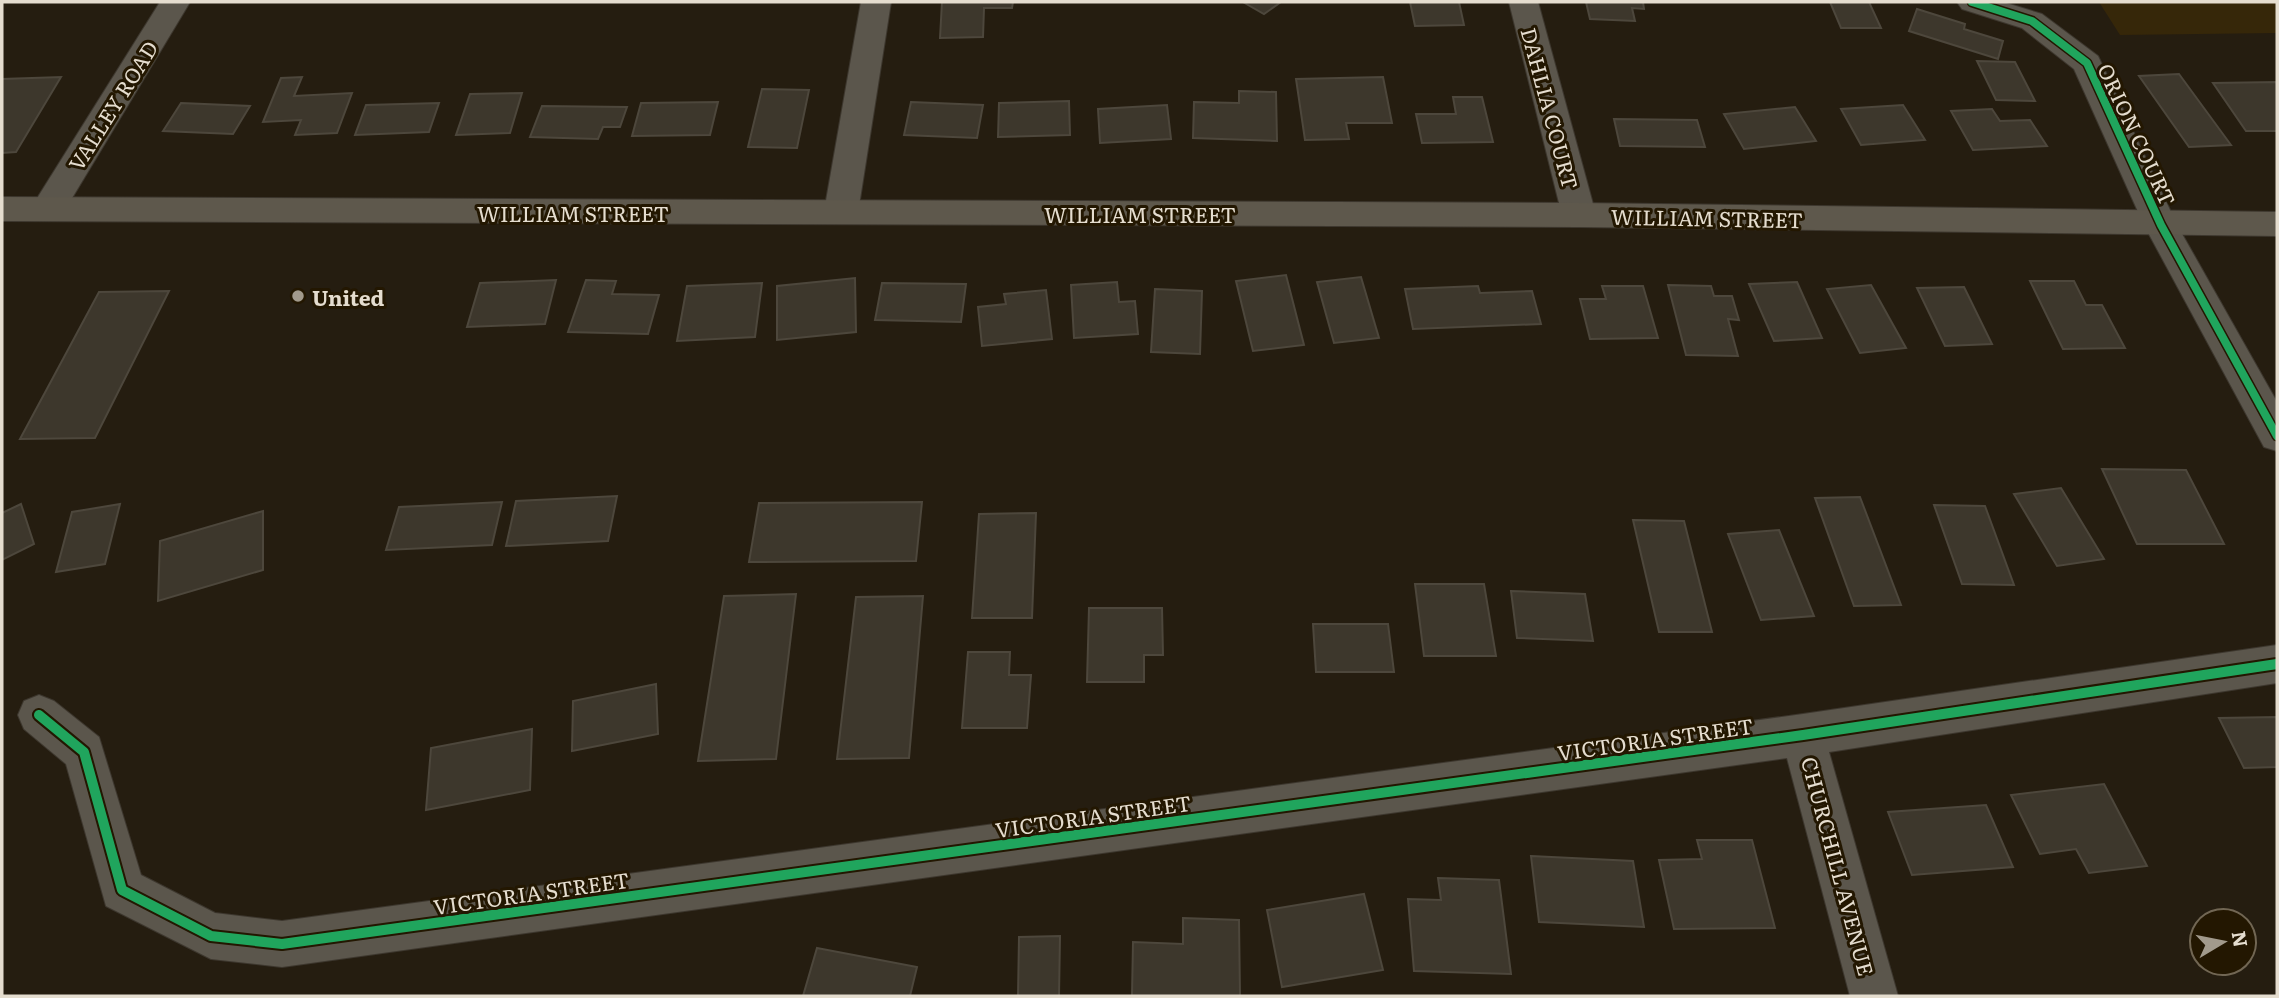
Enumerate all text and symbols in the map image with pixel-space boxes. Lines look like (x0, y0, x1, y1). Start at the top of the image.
street label: DAHLIA COURT (1515, 24, 1587, 192)
street label: VALLEY ROAD (60, 34, 164, 176)
street label: ORION COURT (2091, 58, 2185, 210)
street label: WILLIAM STREET (477, 197, 669, 228)
street label: WILLIAM STREET (1044, 198, 1236, 229)
street label: WILLIAM STREET (1611, 200, 1803, 234)
place label: United (312, 281, 385, 312)
marker: United (290, 288, 306, 304)
street label: VICTORIA STREET (1555, 709, 1755, 767)
street label: CHURCHILL AVENUE (1795, 753, 1883, 979)
street label: VICTORIA STREET (993, 786, 1193, 844)
street label: VICTORIA STREET (431, 863, 631, 921)
north arrow (2188, 907, 2258, 977)
text: N (2226, 929, 2256, 949)

